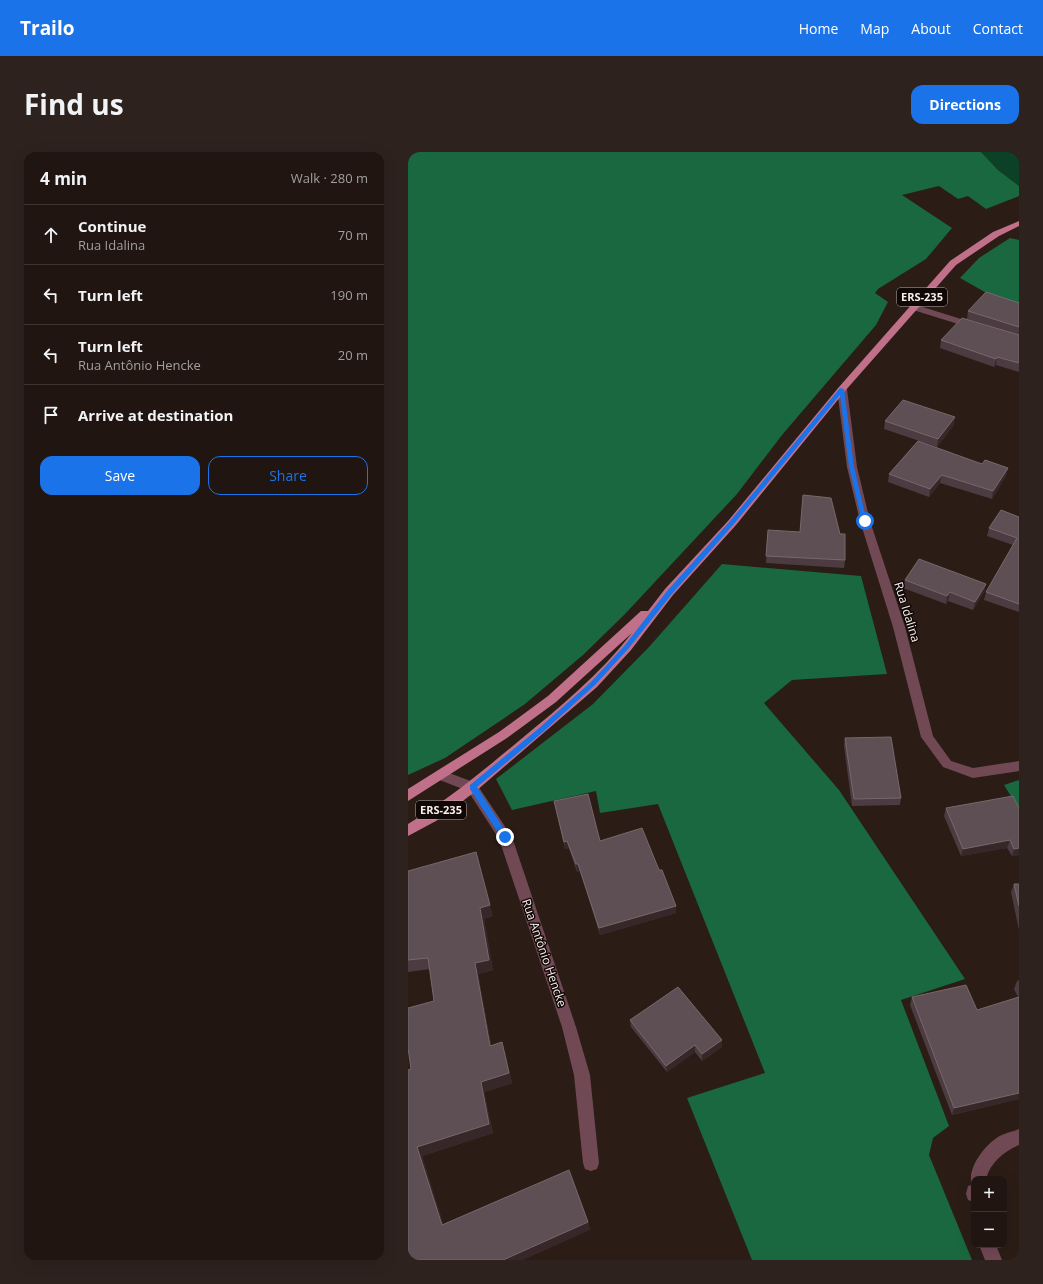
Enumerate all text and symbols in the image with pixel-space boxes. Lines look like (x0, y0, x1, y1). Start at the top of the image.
text: Trailo (20, 15, 74, 41)
text: Home (799, 19, 838, 38)
text: Map (860, 19, 889, 38)
text: About (911, 19, 951, 38)
text: Contact (973, 19, 1023, 38)
text: Find us (24, 85, 124, 123)
button: Directions (911, 85, 1019, 124)
text: 4 min (40, 167, 87, 190)
text: Walk · 280 m (291, 169, 368, 187)
text: Continue (78, 216, 146, 236)
icon: ahead (40, 224, 62, 246)
text: 70 m (338, 226, 368, 244)
text: Rua Idalina (78, 236, 145, 254)
icon: left (40, 284, 62, 306)
text: Turn left (78, 285, 143, 305)
text: 190 m (330, 286, 368, 304)
road number: ERS-235 (897, 288, 947, 306)
text: Turn left (78, 336, 143, 356)
icon: left (40, 344, 62, 366)
text: 20 m (338, 346, 368, 364)
text: Rua Antônio Hencke (78, 356, 201, 374)
icon: arrive (40, 404, 62, 426)
text: Arrive at destination (78, 405, 233, 425)
button: Save (40, 456, 200, 495)
button: Share (208, 456, 368, 495)
route start (856, 512, 874, 530)
street label: Rua Idalina (890, 580, 925, 644)
road number: ERS-235 (416, 801, 466, 819)
route end (496, 828, 514, 846)
street label: Rua Antônio Hencke (518, 896, 571, 1009)
map controls (971, 1176, 1007, 1248)
button: + (971, 1176, 1007, 1212)
button: − (971, 1212, 1007, 1248)

